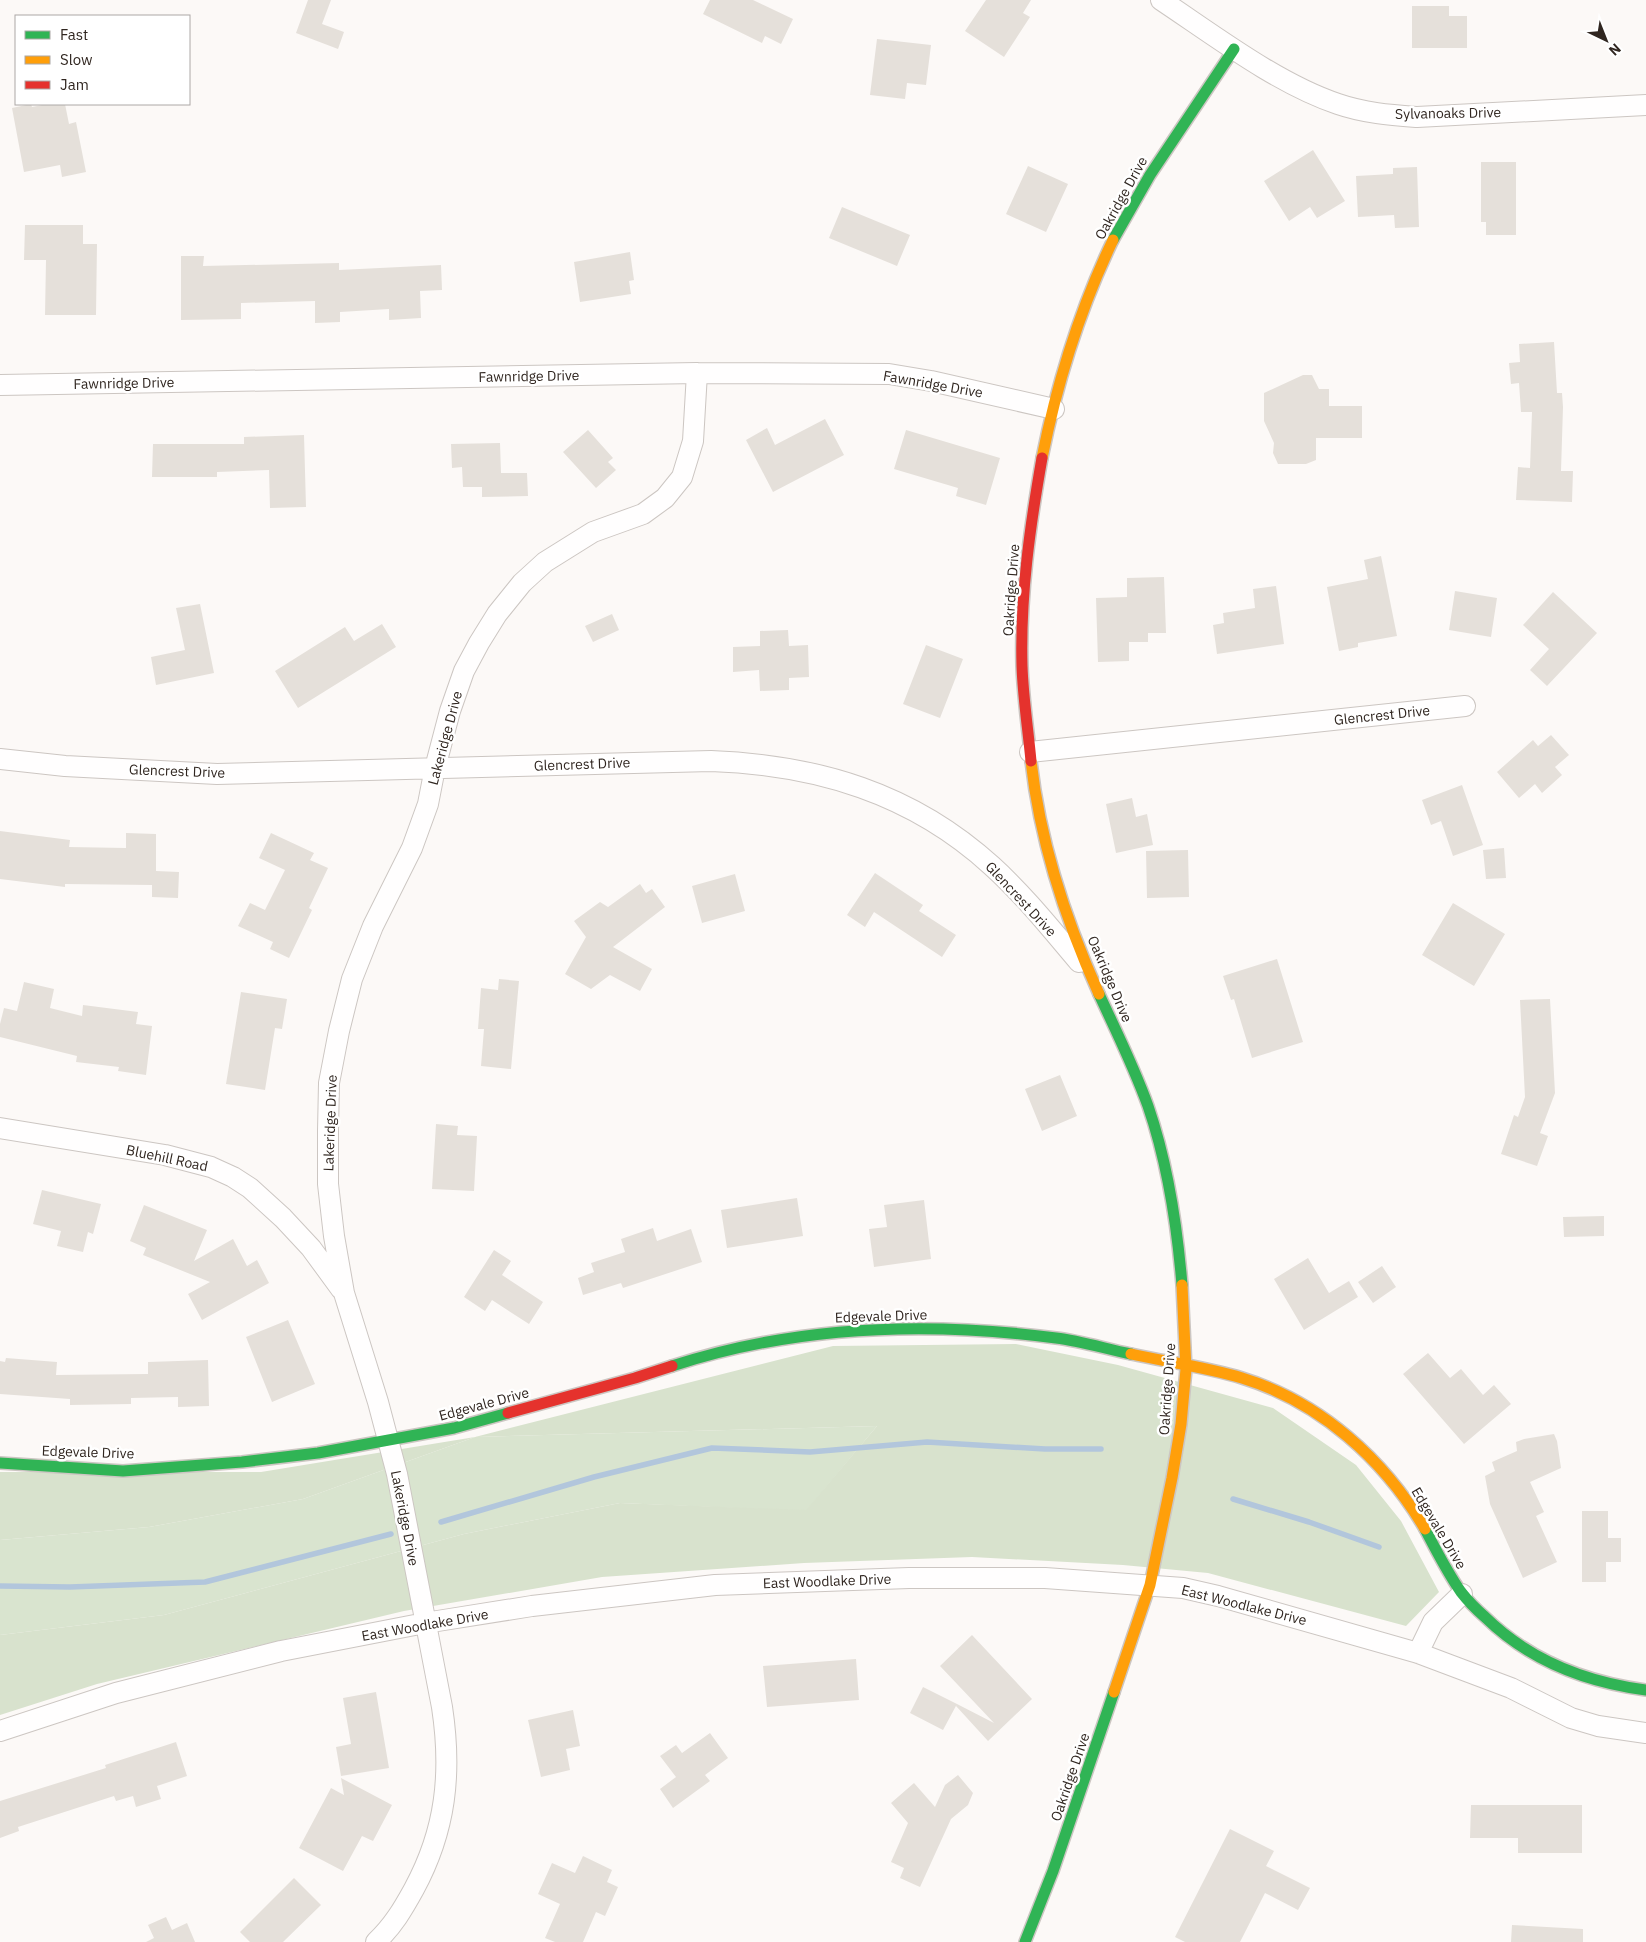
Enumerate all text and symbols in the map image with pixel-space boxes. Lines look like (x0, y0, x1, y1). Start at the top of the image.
legend (15, 15, 190, 105)
north arrow (1581, 15, 1631, 65)
text: Fast (60, 25, 88, 44)
text: N (1605, 39, 1625, 60)
text: Slow (60, 50, 93, 69)
text: Jam (60, 75, 89, 94)
street label: Sylvanoaks Drive (1395, 103, 1502, 123)
street label: Oakridge Drive (1091, 153, 1151, 243)
street label: Fawnridge Drive (478, 366, 580, 386)
street label: Fawnridge Drive (882, 366, 985, 402)
street label: Fawnridge Drive (73, 373, 175, 393)
street label: Oakridge Drive (999, 543, 1023, 637)
street label: Lakeridge Drive (424, 689, 466, 787)
street label: Glencrest Drive (1333, 701, 1431, 729)
street label: Glencrest Drive (534, 753, 631, 775)
street label: Glencrest Drive (129, 760, 226, 782)
street label: Glencrest Drive (982, 858, 1061, 941)
street label: Oakridge Drive (1084, 933, 1136, 1025)
street label: Lakeridge Drive (319, 1074, 341, 1172)
street label: Bluehill Road (124, 1141, 210, 1175)
street label: Edgevale Drive (834, 1305, 928, 1327)
street label: Oakridge Drive (1155, 1342, 1179, 1436)
street label: Edgevale Drive (437, 1383, 531, 1425)
street label: Edgevale Drive (41, 1441, 135, 1463)
street label: Lakeridge Drive (387, 1469, 423, 1568)
street label: Edgevale Drive (1407, 1484, 1471, 1573)
street label: East Woodlake Drive (762, 1570, 892, 1592)
street label: East Woodlake Drive (1179, 1581, 1309, 1629)
street label: East Woodlake Drive (360, 1605, 490, 1645)
street label: Oakridge Drive (1046, 1730, 1094, 1824)

